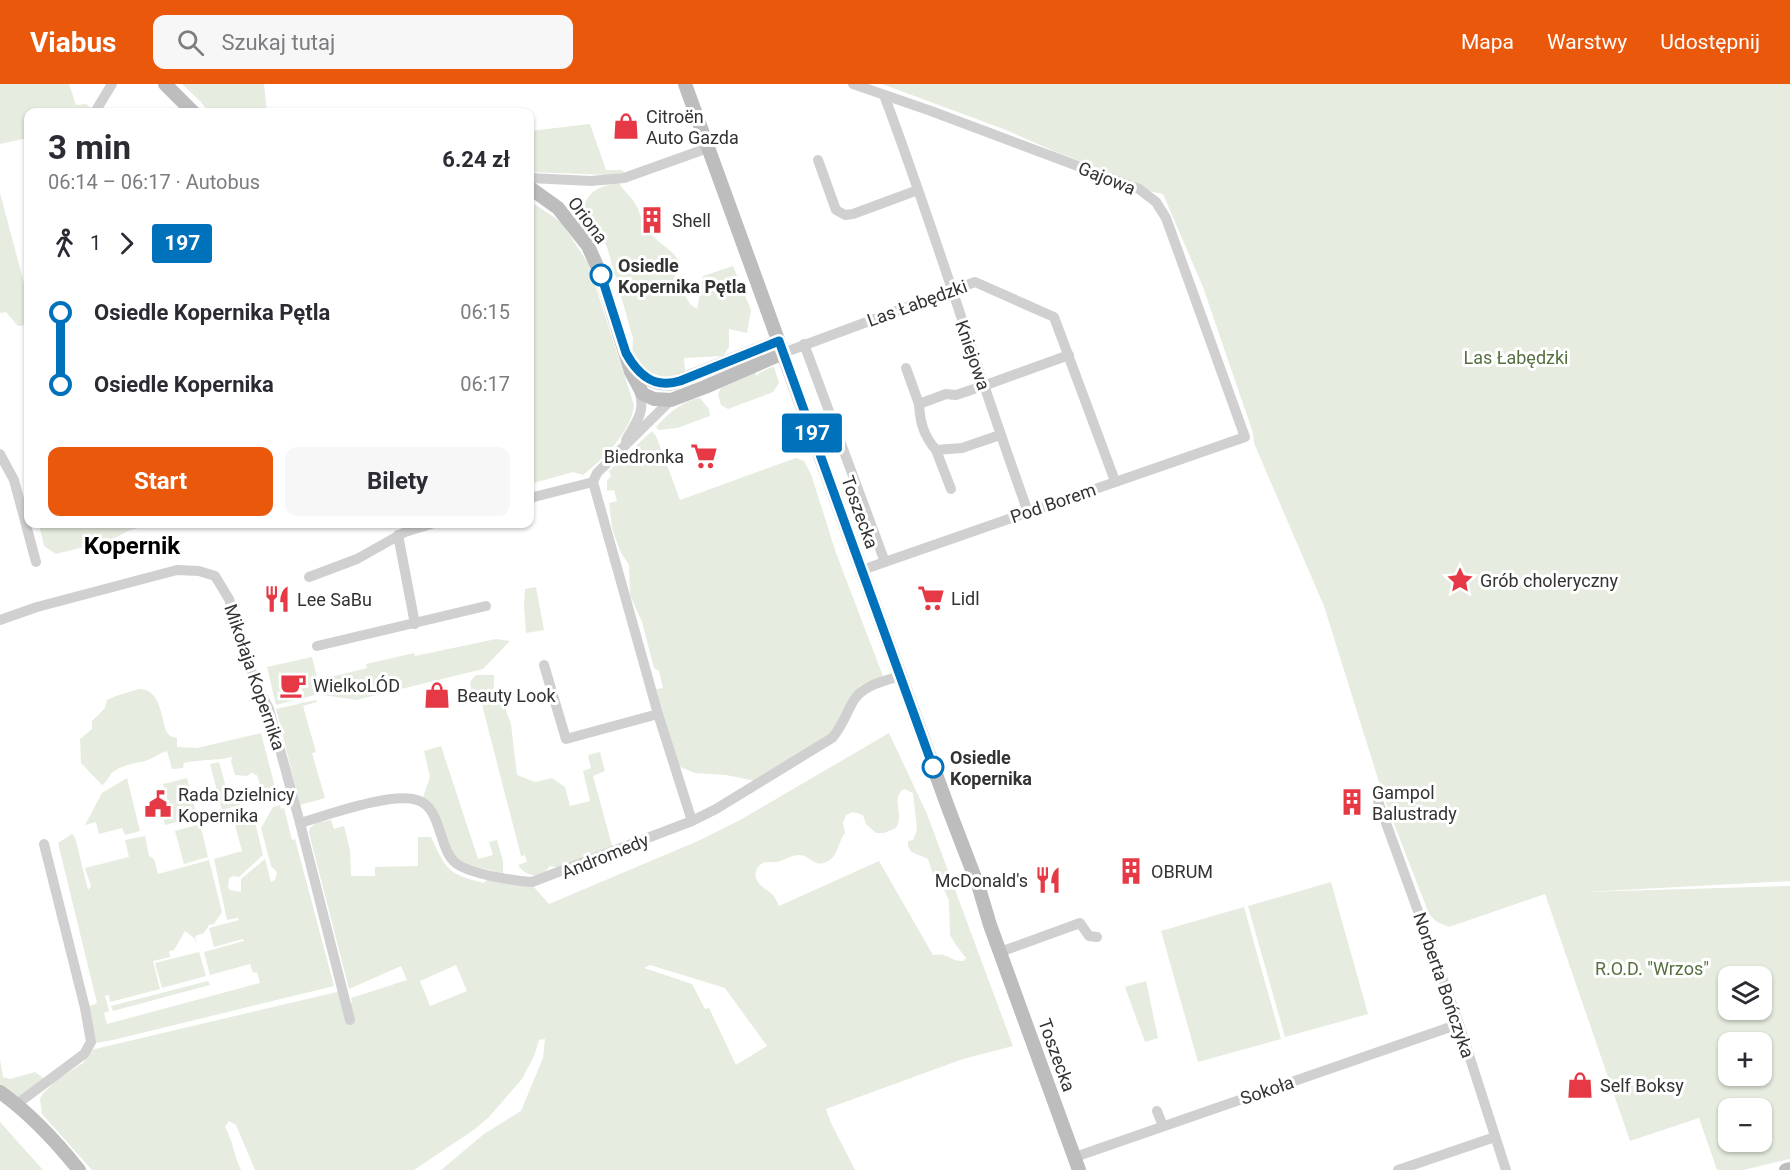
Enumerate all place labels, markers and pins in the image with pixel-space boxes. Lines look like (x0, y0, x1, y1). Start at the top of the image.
place label: Citroën Auto Gazda (646, 106, 739, 148)
shop icon: Citroën Auto Gazda (611, 111, 641, 141)
building icon: Shell (637, 205, 667, 235)
place label: Shell (672, 210, 711, 231)
place label: Osiedle Kopernika Pętla (618, 255, 746, 297)
marker: Osiedle Kopernika Pętla (590, 264, 612, 286)
supermarket icon: Biedronka (689, 441, 719, 471)
place label: Biedronka (604, 446, 684, 467)
place icon: Grób choleryczny (1445, 565, 1475, 595)
place label: Grób choleryczny (1480, 570, 1618, 591)
supermarket icon: Lidl (916, 583, 946, 613)
restaurant icon: Lee SaBu (262, 584, 292, 614)
place label: Lidl (951, 588, 980, 609)
place label: Lee SaBu (297, 589, 372, 610)
cafe icon: WielkoLÓD (278, 670, 308, 700)
place label: WielkoLÓD (313, 675, 400, 696)
shop icon: Beauty Look (422, 680, 452, 710)
place label: Beauty Look (457, 685, 557, 706)
place label: Osiedle Kopernika (950, 747, 1032, 789)
marker: Osiedle Kopernika (922, 756, 944, 778)
place label: Gampol Balustrady (1372, 782, 1457, 824)
place label: Rada Dzielnicy Kopernika (178, 784, 295, 826)
building icon: Gampol Balustrady (1337, 787, 1367, 817)
public building icon: Rada Dzielnicy Kopernika (143, 789, 173, 819)
building icon: OBRUM (1116, 856, 1146, 886)
place label: OBRUM (1151, 861, 1213, 882)
restaurant icon: McDonald's (1033, 865, 1063, 895)
place label: McDonald's (935, 870, 1028, 891)
shop icon: Self Boksy (1565, 1070, 1595, 1100)
place label: Self Boksy (1600, 1075, 1684, 1096)

